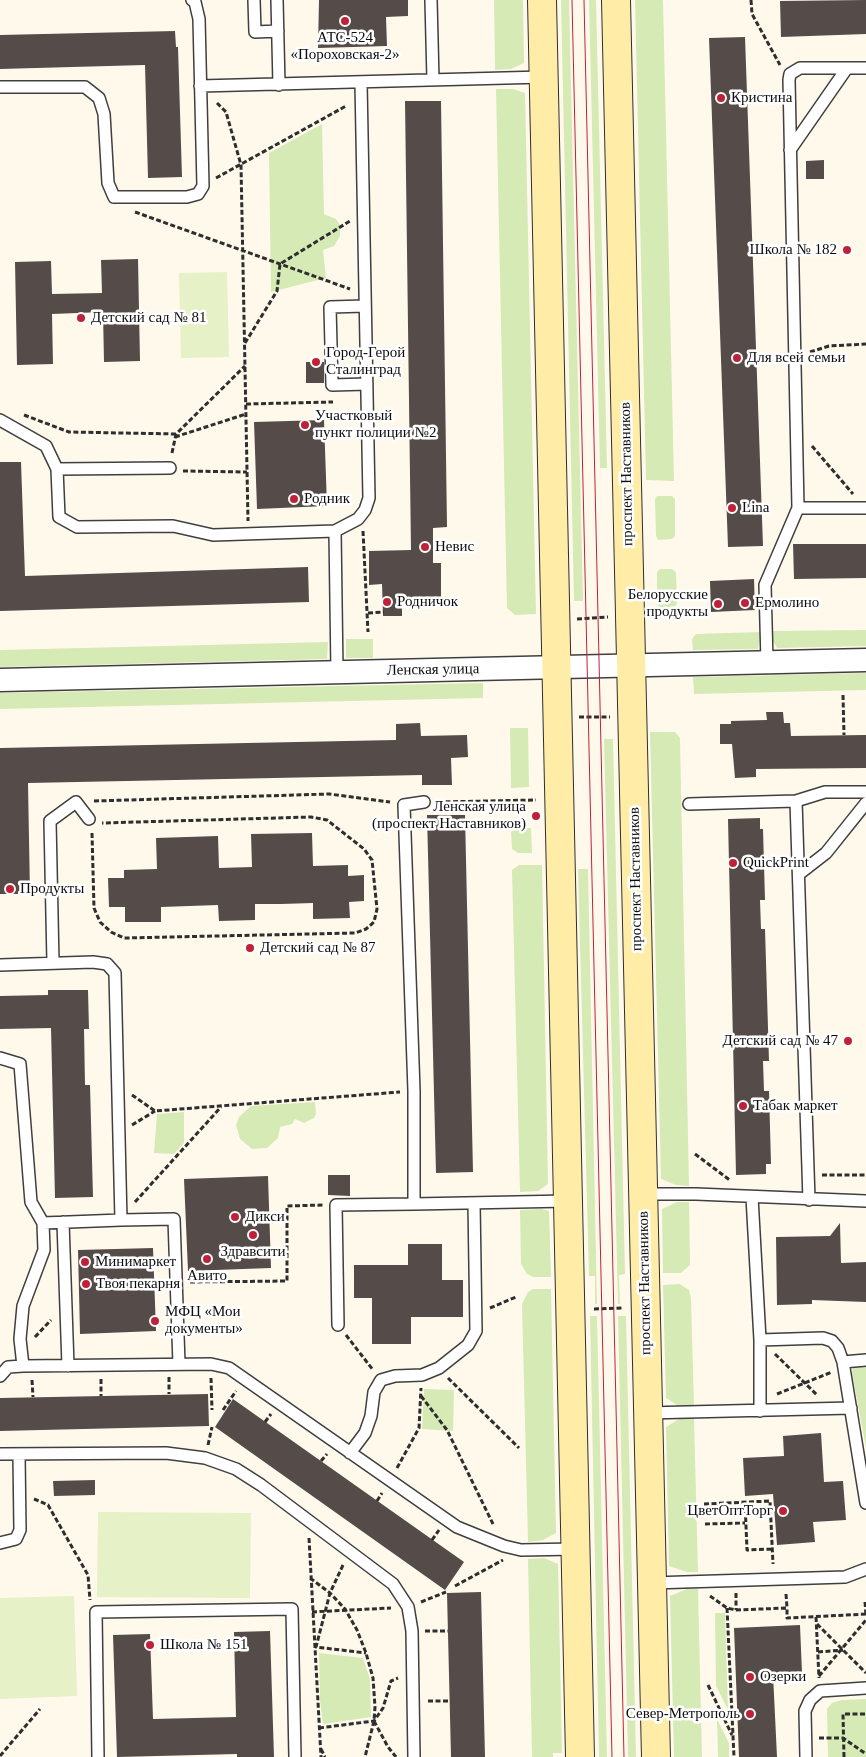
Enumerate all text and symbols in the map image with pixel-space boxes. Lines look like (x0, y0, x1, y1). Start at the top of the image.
marker: АТС-524 «Пороховская-2» (339, 15, 351, 27)
place label: АТС-524 «Пороховская-2» (290, 29, 400, 64)
place label: Кристина (731, 89, 792, 107)
marker: Кристина (715, 92, 727, 104)
place label: Школа № 182 (750, 241, 837, 259)
marker: Школа № 182 (841, 244, 853, 256)
place label: Детский сад № 81 (91, 309, 207, 327)
marker: Детский сад № 81 (75, 312, 87, 324)
place label: Город-Герой Сталинград (326, 344, 405, 379)
place label: Для всей семьи (747, 349, 845, 367)
marker: Для всей семьи (731, 352, 743, 364)
marker: Город-Герой Сталинград (310, 356, 322, 368)
street label: проспект Наставников (617, 402, 637, 546)
place label: Участковый пункт полиции №2 (315, 407, 436, 442)
marker: Участковый пункт полиции №2 (299, 419, 311, 431)
place label: Родник (304, 490, 350, 508)
marker: Родник (288, 493, 300, 505)
place label: Lina (742, 499, 769, 517)
marker: Lina (726, 502, 738, 514)
place label: Невис (435, 538, 474, 556)
marker: Невис (419, 541, 431, 553)
place label: Белорусские продукты (628, 586, 708, 621)
place label: Родничок (397, 593, 458, 611)
place label: Ермолино (755, 594, 819, 612)
marker: Родничок (381, 596, 393, 608)
marker: Ермолино (739, 597, 751, 609)
marker: Белорусские продукты (712, 598, 724, 610)
street label: Ленская улица (386, 660, 480, 680)
place label: Ленская улица (проспект Наставников) (372, 798, 526, 833)
street label: проспект Наставников (626, 807, 646, 951)
marker: Ленская улица (проспект Наставников) (530, 810, 542, 822)
place label: QuickPrint (743, 854, 809, 872)
marker: QuickPrint (727, 857, 739, 869)
place label: Продукты (20, 880, 84, 898)
marker: Продукты (4, 883, 16, 895)
place label: Детский сад № 87 (260, 939, 376, 957)
marker: Детский сад № 87 (244, 942, 256, 954)
place label: Детский сад № 47 (722, 1032, 838, 1050)
marker: Детский сад № 47 (842, 1035, 854, 1047)
place label: Табак маркет (753, 1097, 837, 1115)
marker: Табак маркет (737, 1100, 749, 1112)
place label: Дикси (245, 1208, 285, 1226)
marker: Дикси (229, 1211, 241, 1223)
street label: проспект Наставников (635, 1211, 655, 1355)
marker: Здравсити (247, 1229, 259, 1241)
place label: Здравсити (220, 1243, 286, 1261)
place label: Минимаркет (95, 1253, 176, 1271)
marker: Авито (201, 1253, 213, 1265)
marker: Минимаркет (79, 1256, 91, 1268)
place label: Авито (187, 1267, 227, 1285)
place label: Твоя пекарня (96, 1275, 180, 1293)
marker: Твоя пекарня (80, 1278, 92, 1290)
place label: МФЦ «Мои документы» (165, 1303, 243, 1338)
marker: МФЦ «Мои документы» (149, 1315, 161, 1327)
place label: ЦветОптТорг (687, 1502, 773, 1520)
marker: ЦветОптТорг (777, 1505, 789, 1517)
place label: Школа № 151 (160, 1636, 247, 1654)
marker: Школа № 151 (144, 1639, 156, 1651)
place label: Озерки (760, 1668, 806, 1686)
marker: Озерки (744, 1671, 756, 1683)
place label: Север-Метрополь (626, 1705, 740, 1723)
marker: Север-Метрополь (744, 1708, 756, 1720)

